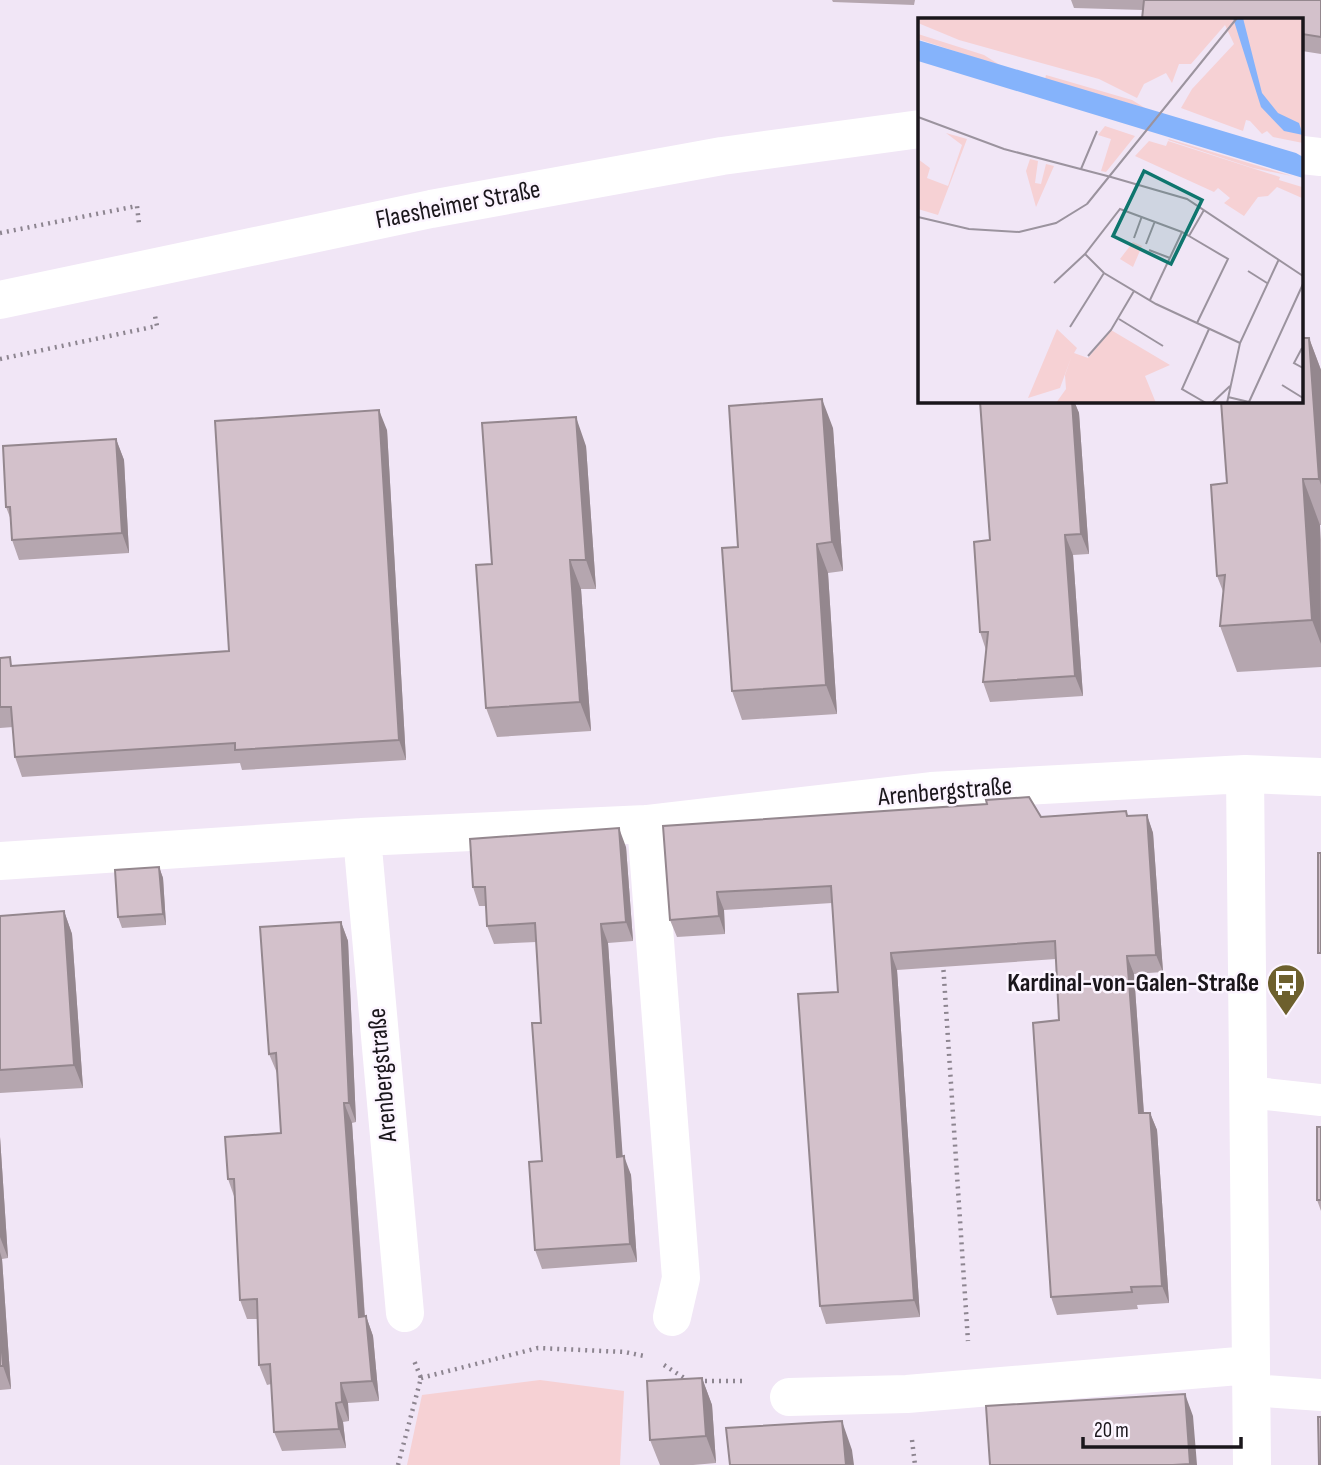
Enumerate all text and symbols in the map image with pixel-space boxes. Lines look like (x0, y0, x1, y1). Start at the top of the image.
inset map (918, 18, 1304, 402)
street label: Flaesheimer Straße (373, 174, 543, 236)
street label: Arenbergstraße (876, 771, 1013, 813)
bus stop icon: Kardinal-von-Galen-Straße (1265, 962, 1307, 1017)
place label: Kardinal-von-Galen-Straße (1007, 968, 1259, 999)
street label: Arenbergstraße (362, 1007, 404, 1144)
scale bar (1083, 1406, 1240, 1450)
text: 20 m (1094, 1418, 1129, 1443)

